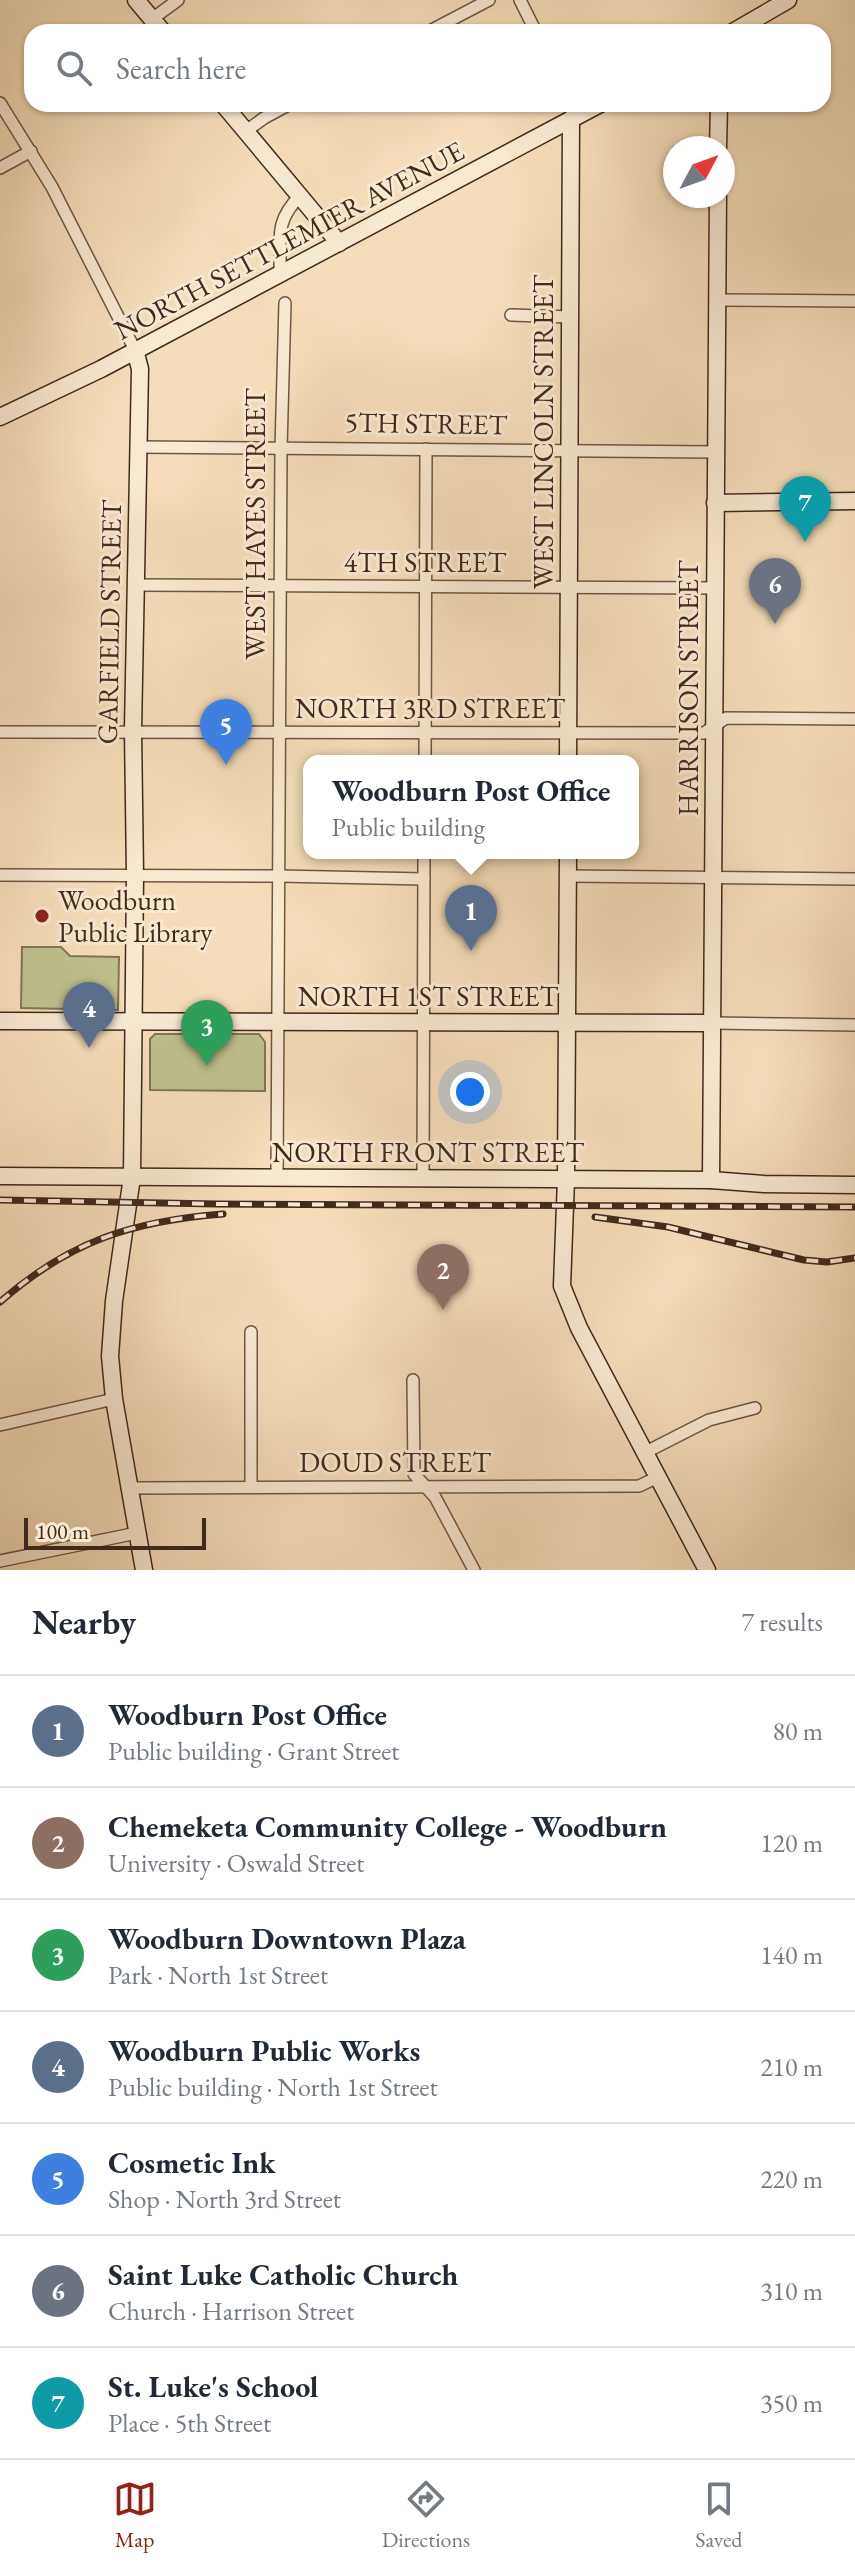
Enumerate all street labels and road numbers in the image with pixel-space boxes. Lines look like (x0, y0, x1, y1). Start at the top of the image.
street label: NORTH SETTLEMIER AVENUE (108, 132, 470, 348)
street label: WEST LINCOLN STREET (525, 275, 561, 589)
street label: WEST HAYES STREET (237, 388, 273, 660)
street label: 5TH STREET (344, 404, 508, 442)
street label: GARFIELD STREET (89, 499, 129, 745)
street label: 4TH STREET (344, 544, 507, 580)
street label: HARRISON STREET (670, 560, 706, 816)
street label: NORTH 3RD STREET (295, 690, 565, 726)
street label: NORTH 1ST STREET (298, 978, 559, 1014)
street label: NORTH FRONT STREET (272, 1134, 584, 1170)
street label: DOUD STREET (299, 1444, 491, 1480)

